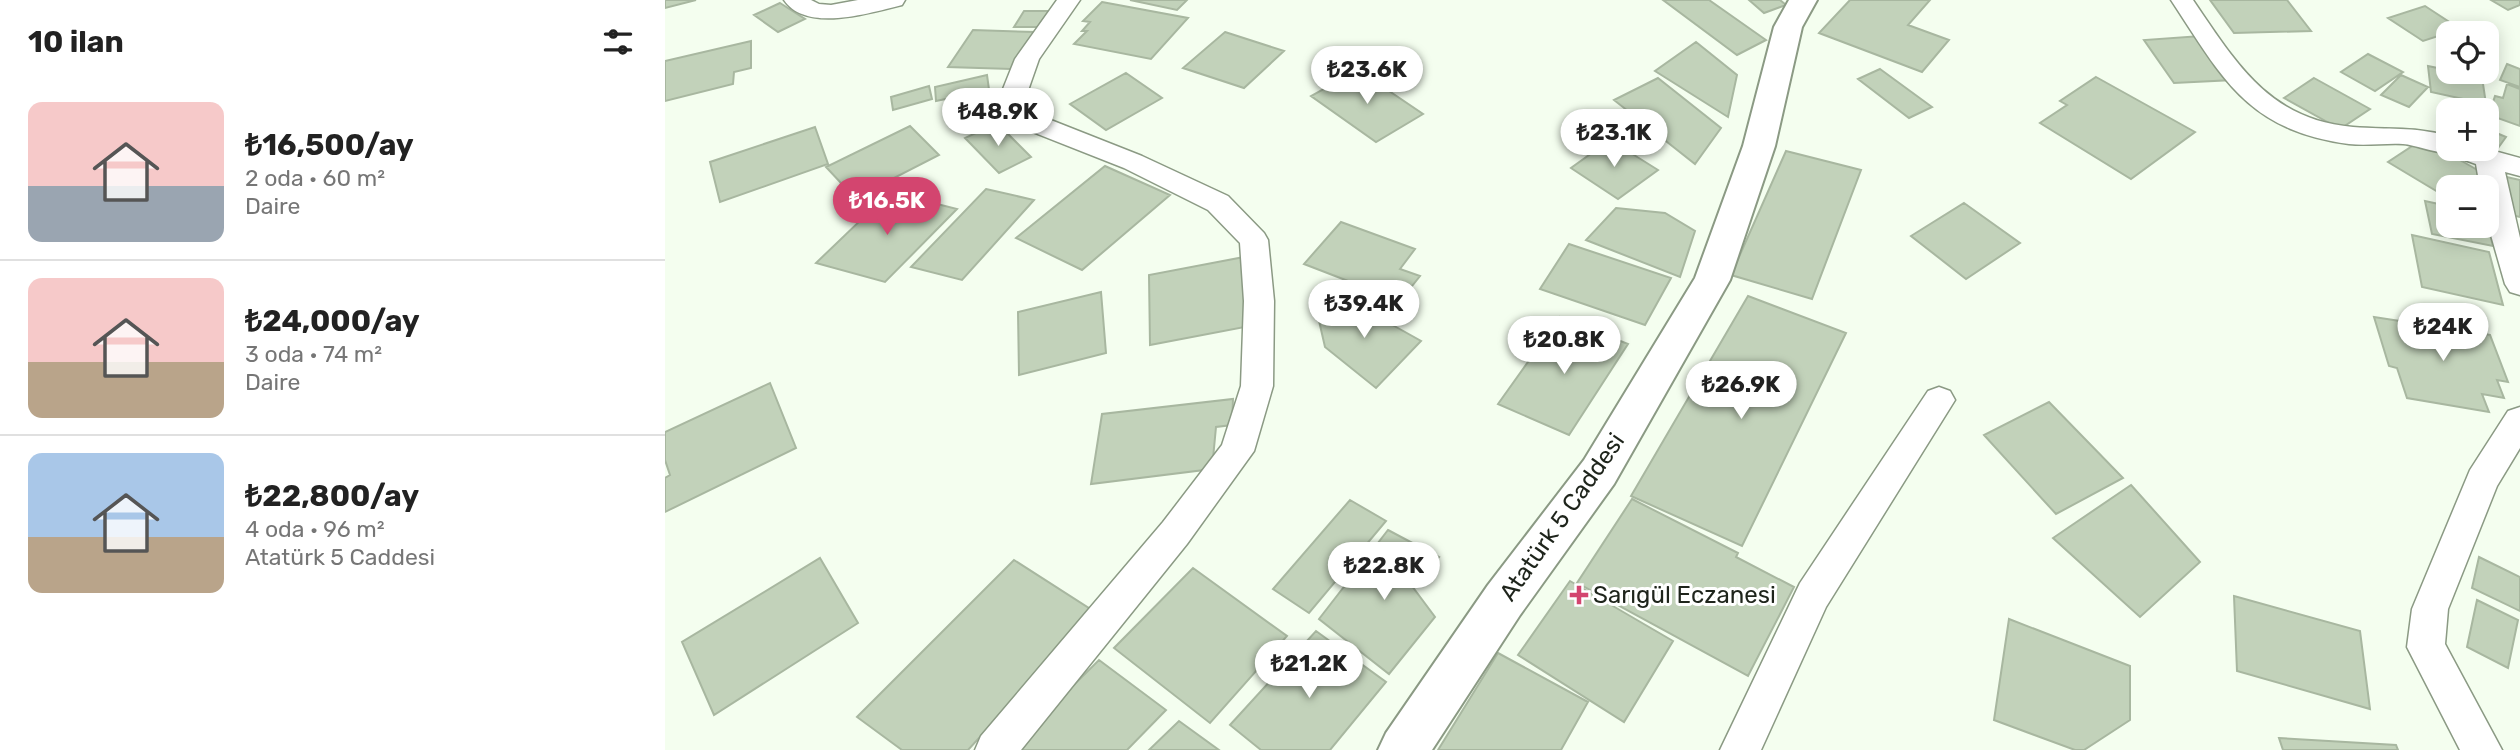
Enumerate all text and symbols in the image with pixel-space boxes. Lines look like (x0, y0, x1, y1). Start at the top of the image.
map controls (2436, 21, 2499, 238)
button: locate (2436, 21, 2499, 84)
icon: filters (599, 23, 637, 61)
text: 10 ilan (28, 24, 124, 60)
pin: ₺23.6K (1310, 46, 1424, 106)
text: ₺23.6K (1327, 55, 1407, 83)
pin: ₺48.9K (941, 88, 1055, 148)
text: ₺48.9K (958, 97, 1038, 125)
button: + (2436, 98, 2499, 161)
pin: ₺23.1K (1557, 110, 1671, 169)
text: ₺23.1K (1577, 118, 1651, 146)
text: ₺16,500/ay (245, 127, 414, 163)
icon: home (84, 130, 168, 214)
text: 2 oda · 60 m² (245, 164, 385, 192)
button: − (2436, 175, 2499, 238)
pin: ₺16.5K (830, 177, 944, 237)
text: ₺16.5K (849, 186, 925, 214)
text: Daire (245, 192, 301, 220)
pin: ₺39.4K (1307, 280, 1421, 340)
text: ₺39.4K (1324, 289, 1404, 317)
text: ₺24,000/ay (245, 303, 420, 339)
pin: ₺24K (2402, 304, 2484, 363)
icon: home (84, 306, 168, 390)
text: ₺24K (2414, 312, 2472, 340)
pin: ₺20.8K (1507, 316, 1621, 376)
text: ₺20.8K (1524, 325, 1604, 353)
text: 3 oda · 74 m² (245, 340, 382, 368)
pin: ₺26.9K (1684, 362, 1798, 421)
text: Daire (245, 368, 301, 396)
text: ₺26.9K (1702, 370, 1780, 398)
street label: Atatürk 5 Caddesi (1494, 428, 1630, 606)
text: ₺22,800/ay (245, 478, 419, 514)
icon: home (84, 481, 168, 565)
text: 4 oda · 96 m² (245, 515, 385, 543)
pin: ₺22.8K (1327, 542, 1441, 602)
text: Atatürk 5 Caddesi (245, 543, 435, 571)
text: ₺22.8K (1344, 551, 1424, 579)
place label: Sarıgül Eczanesi (1593, 581, 1776, 609)
marker: Sarıgül Eczanesi (1571, 587, 1587, 603)
pin: ₺21.2K (1252, 640, 1366, 700)
text: ₺21.2K (1271, 649, 1347, 677)

